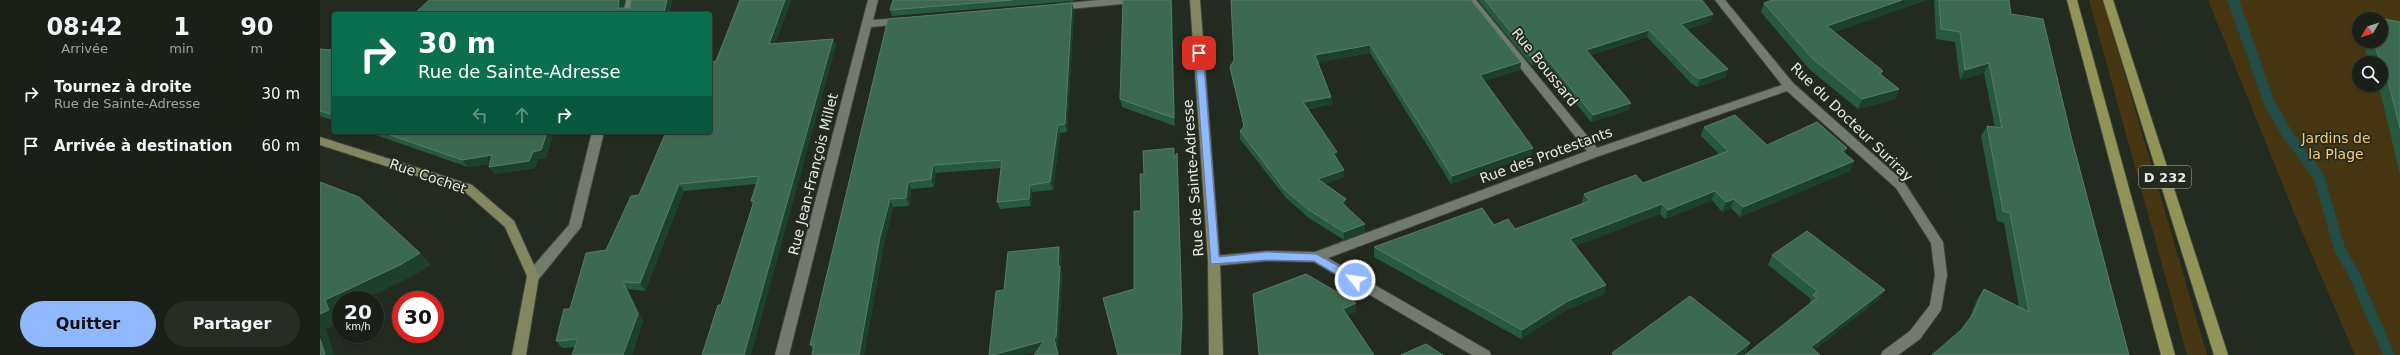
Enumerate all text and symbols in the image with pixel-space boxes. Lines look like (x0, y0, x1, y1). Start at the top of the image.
north arrow (2352, 12, 2388, 48)
map controls (2352, 12, 2388, 92)
text: 08:42 (46, 13, 123, 41)
text: 1 (173, 13, 190, 41)
text: 90 (240, 13, 274, 41)
street label: Rue Boussard (1509, 25, 1581, 109)
text: 30 m (418, 27, 496, 60)
icon: right (352, 28, 404, 80)
pin (1182, 36, 1216, 70)
text: Arrivée (61, 41, 108, 56)
text: min (169, 41, 194, 56)
text: m (251, 41, 263, 56)
icon: arrive (1188, 42, 1210, 64)
button: search (2352, 56, 2388, 92)
street label: Rue du Docteur Suriray (1788, 59, 1916, 185)
text: Rue de Sainte-Adresse (418, 61, 621, 82)
text: Tournez à droite (54, 78, 192, 96)
icon: right (20, 83, 42, 105)
text: 30 m (262, 85, 300, 103)
street label: Rue Jean-François Millet (785, 91, 841, 257)
text: Rue de Sainte-Adresse (54, 96, 200, 111)
street label: Rue de Sainte-Adresse (1180, 99, 1206, 257)
icon: left (469, 104, 491, 126)
icon: ahead (511, 104, 533, 126)
icon: right (553, 104, 575, 126)
street label: Rue des Protestants (1478, 124, 1614, 186)
park label: Jardins de la Plage (2300, 130, 2371, 162)
icon: arrive (20, 135, 42, 157)
text: Arrivée à destination (54, 137, 232, 155)
text: 60 m (262, 137, 300, 155)
street label: Rue Cochet (388, 155, 469, 197)
road number: D 232 (2139, 166, 2191, 188)
position arrow (1334, 259, 1376, 301)
speed limit sign: 30 (392, 291, 444, 343)
text: 20 (344, 300, 372, 324)
button: Quitter (20, 301, 156, 347)
button: Partager (164, 301, 300, 347)
text: km/h (345, 321, 371, 332)

